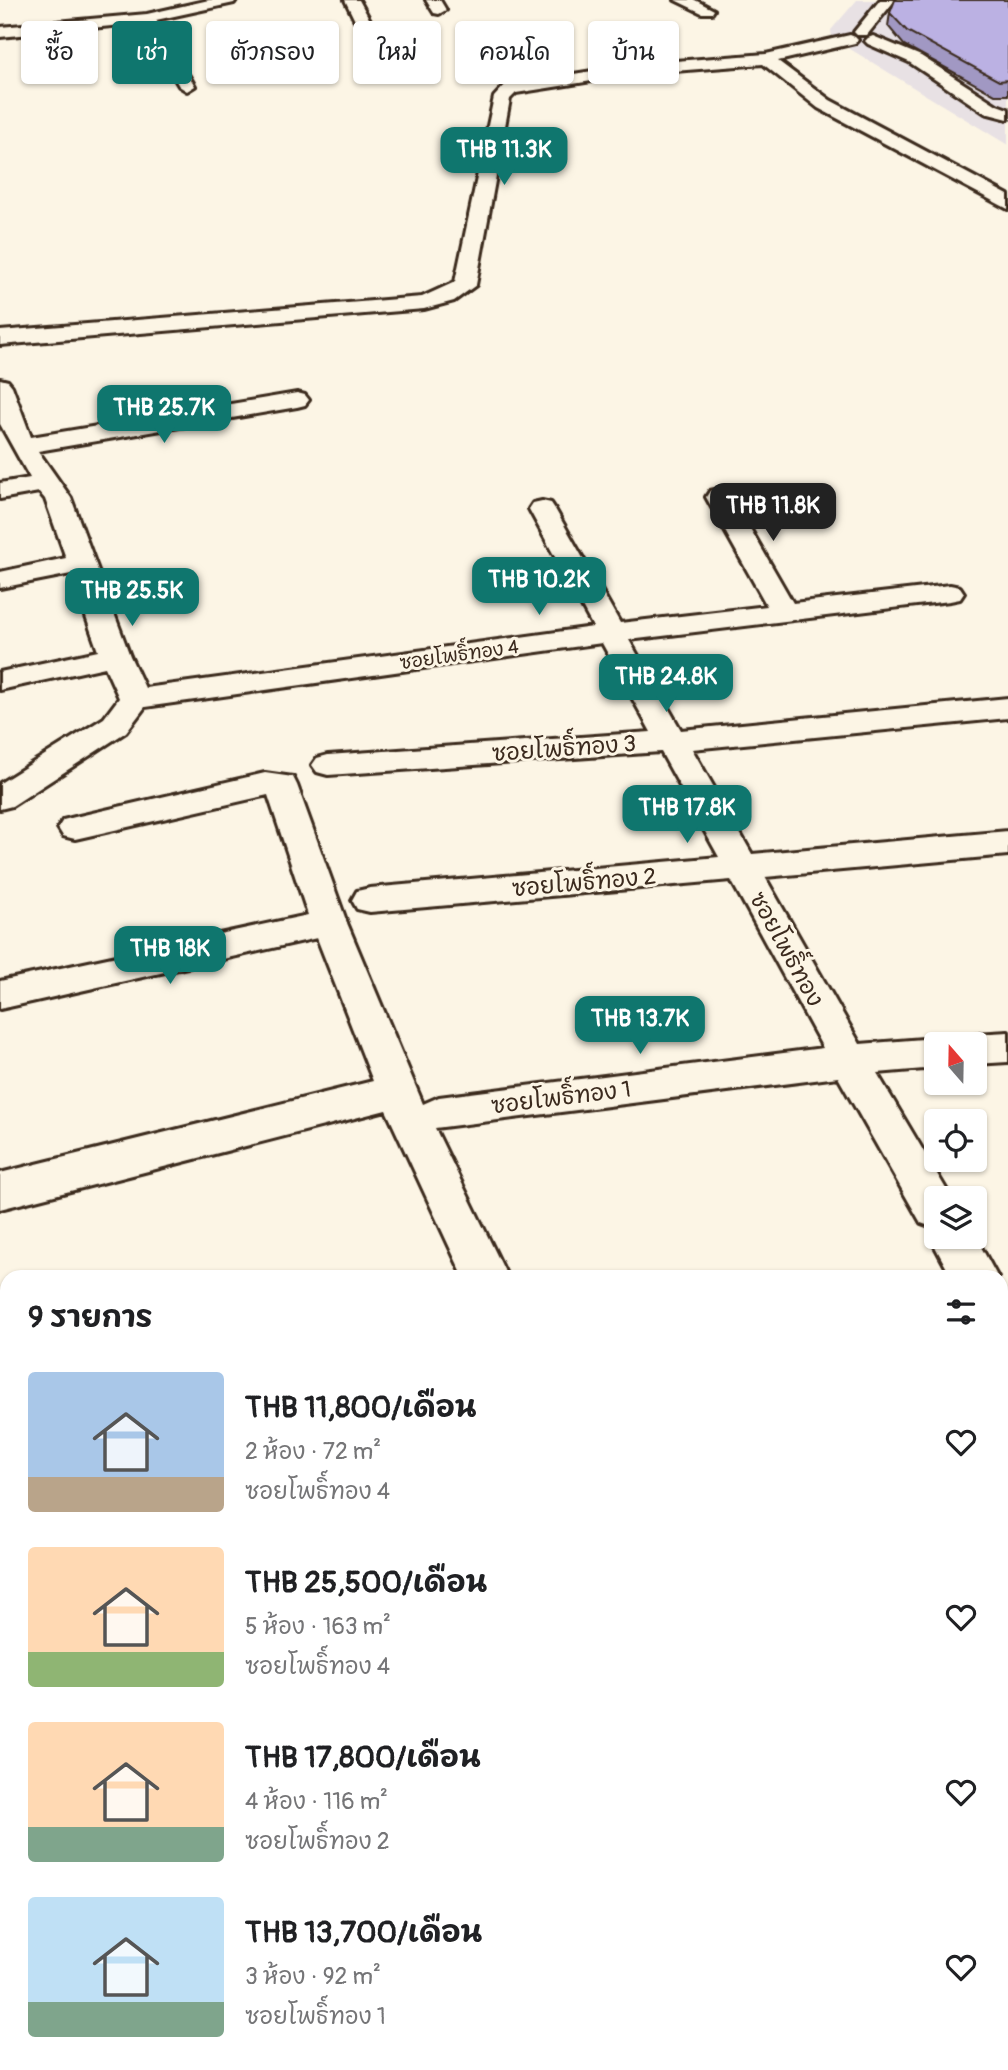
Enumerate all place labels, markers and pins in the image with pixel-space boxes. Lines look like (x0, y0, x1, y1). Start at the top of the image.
pin: THB 11.3K (424, 128, 584, 187)
pin: THB 25.7K (84, 386, 244, 445)
pin: THB 11.8K (693, 484, 853, 543)
pin: THB 10.2K (459, 558, 619, 617)
pin: THB 25.5K (52, 568, 212, 628)
pin: THB 24.8K (586, 654, 746, 714)
pin: THB 17.8K (607, 786, 767, 845)
pin: THB 18K (105, 926, 235, 986)
pin: THB 13.7K (560, 996, 720, 1056)

